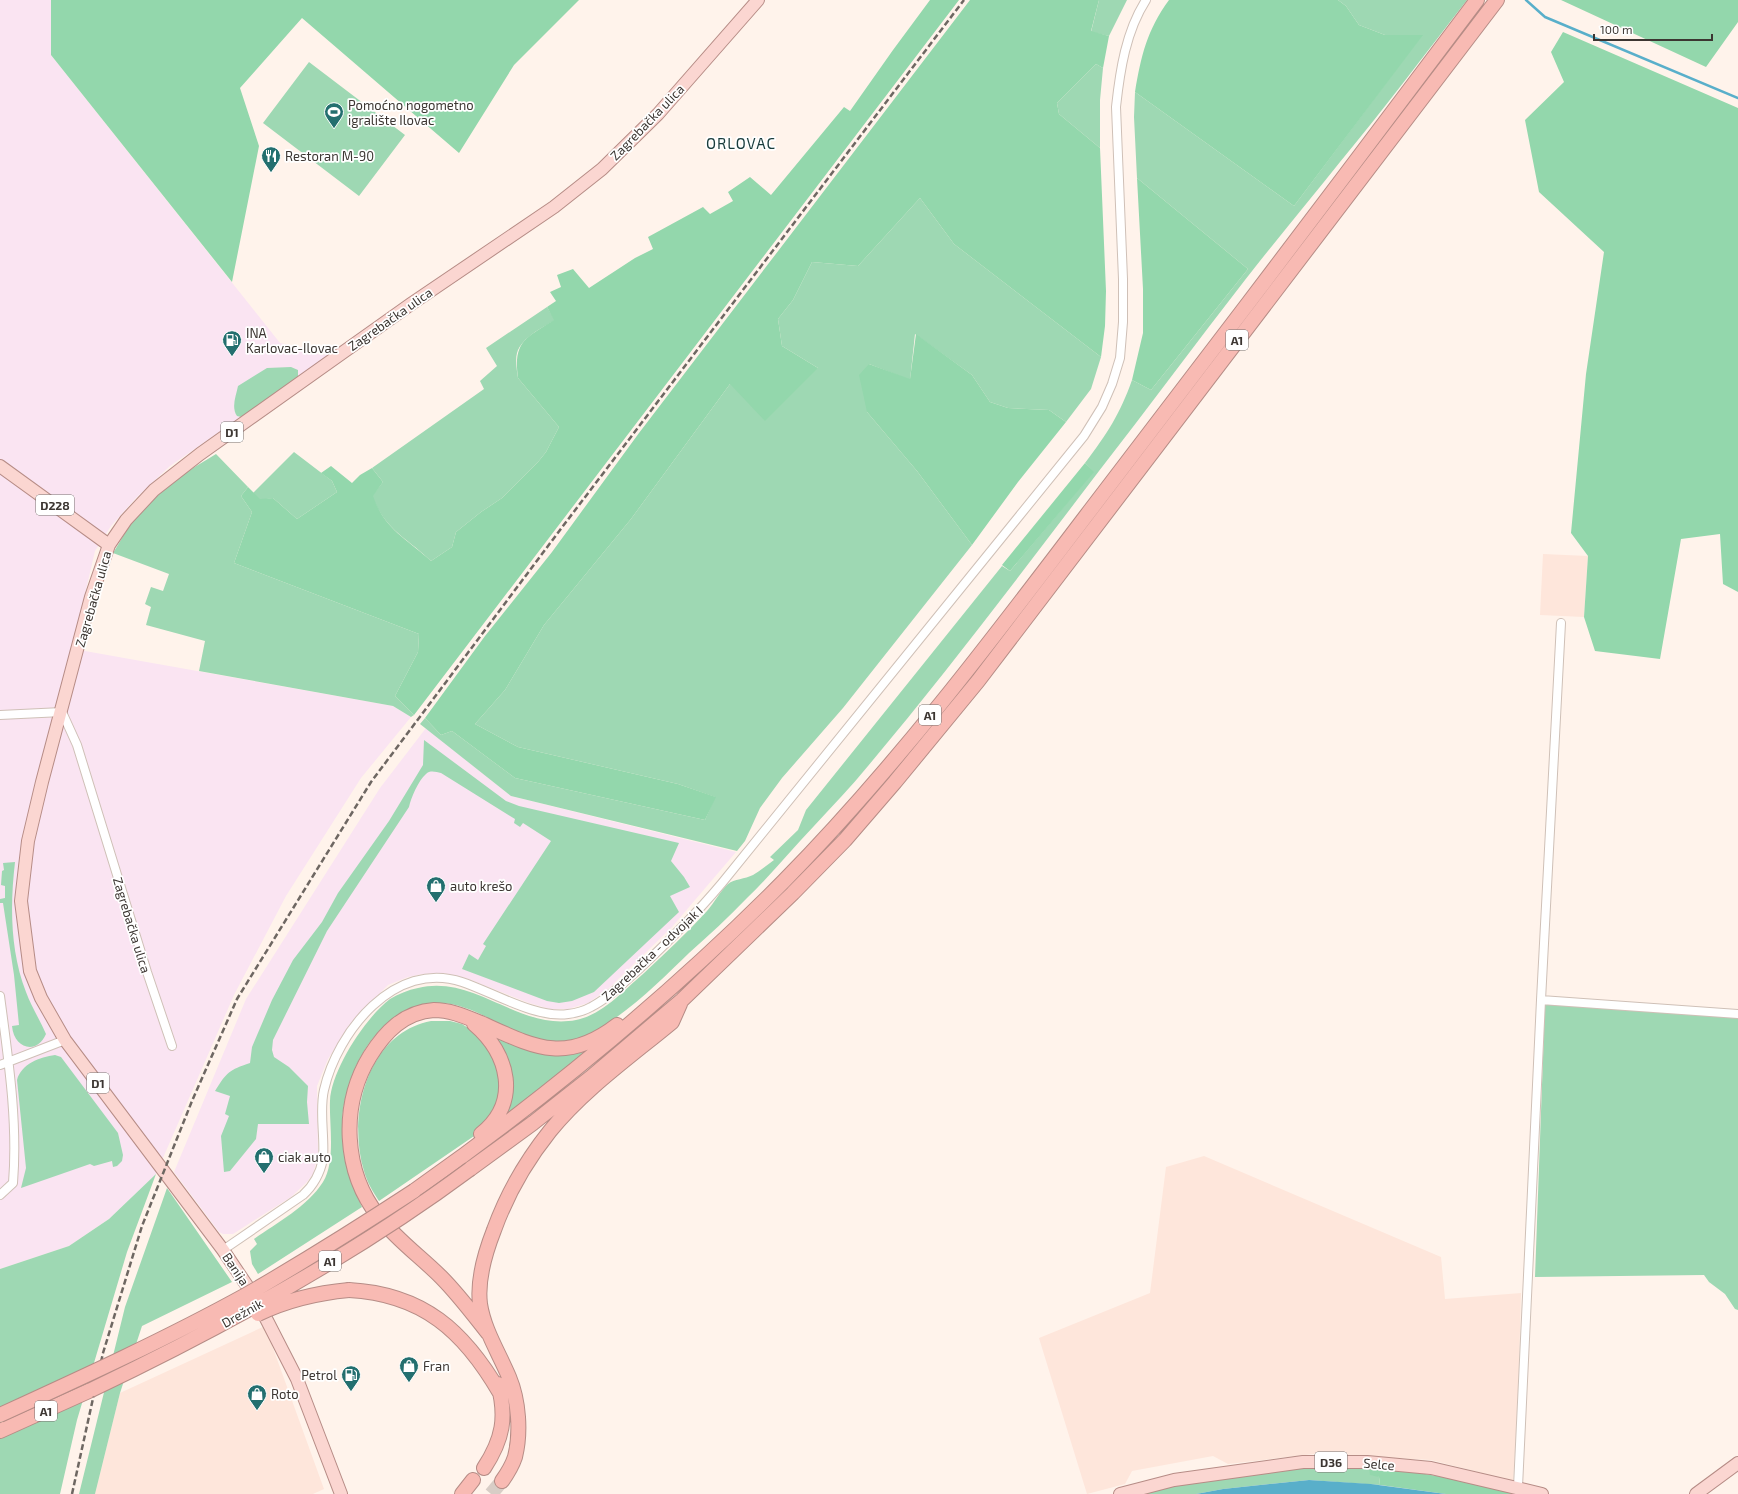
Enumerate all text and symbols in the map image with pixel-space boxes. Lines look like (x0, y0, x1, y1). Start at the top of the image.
scale bar (1594, 16, 1712, 42)
text: 100 m (1600, 22, 1632, 36)
street label: Zagrebačka ulica (607, 81, 687, 163)
place label: Pomoćno nogometno igralište Ilovac (348, 97, 474, 128)
sports icon: Pomoćno nogometno igralište Ilovac (323, 101, 345, 129)
district label: ORLOVAC (706, 134, 776, 152)
restaurant icon: Restoran M-90 (260, 145, 282, 173)
place label: Restoran M-90 (285, 148, 374, 164)
street label: Zagrebačka ulica (345, 284, 435, 354)
place label: INA Karlovac-Ilovac (246, 325, 338, 356)
fuel station icon: INA Karlovac-Ilovac (221, 329, 243, 357)
road number: A1 (1226, 330, 1248, 350)
road number: D1 (221, 422, 243, 442)
road number: D228 (36, 495, 74, 515)
street label: Zagrebačka ulica (72, 549, 114, 649)
road number: A1 (919, 705, 941, 725)
street label: Zagrebačka ulica (110, 875, 154, 975)
shop icon: auto krešo (425, 875, 447, 903)
place label: auto krešo (450, 878, 512, 894)
street label: Zagrebačka - odvojak I (598, 902, 706, 1004)
road number: D1 (87, 1073, 109, 1093)
shop icon: ciak auto (253, 1146, 275, 1174)
place label: ciak auto (278, 1149, 331, 1165)
street label: Banija (219, 1249, 253, 1289)
road number: A1 (319, 1251, 341, 1271)
street label: Drežnik (219, 1295, 266, 1331)
shop icon: Fran (398, 1355, 420, 1383)
place label: Fran (423, 1358, 450, 1374)
fuel station icon: Petrol (340, 1364, 362, 1392)
place label: Petrol (301, 1367, 337, 1383)
shop icon: Roto (246, 1383, 268, 1411)
place label: Roto (271, 1386, 299, 1402)
road number: A1 (35, 1401, 57, 1421)
road number: D36 (1315, 1452, 1347, 1472)
street label: Selce (1363, 1455, 1395, 1473)

